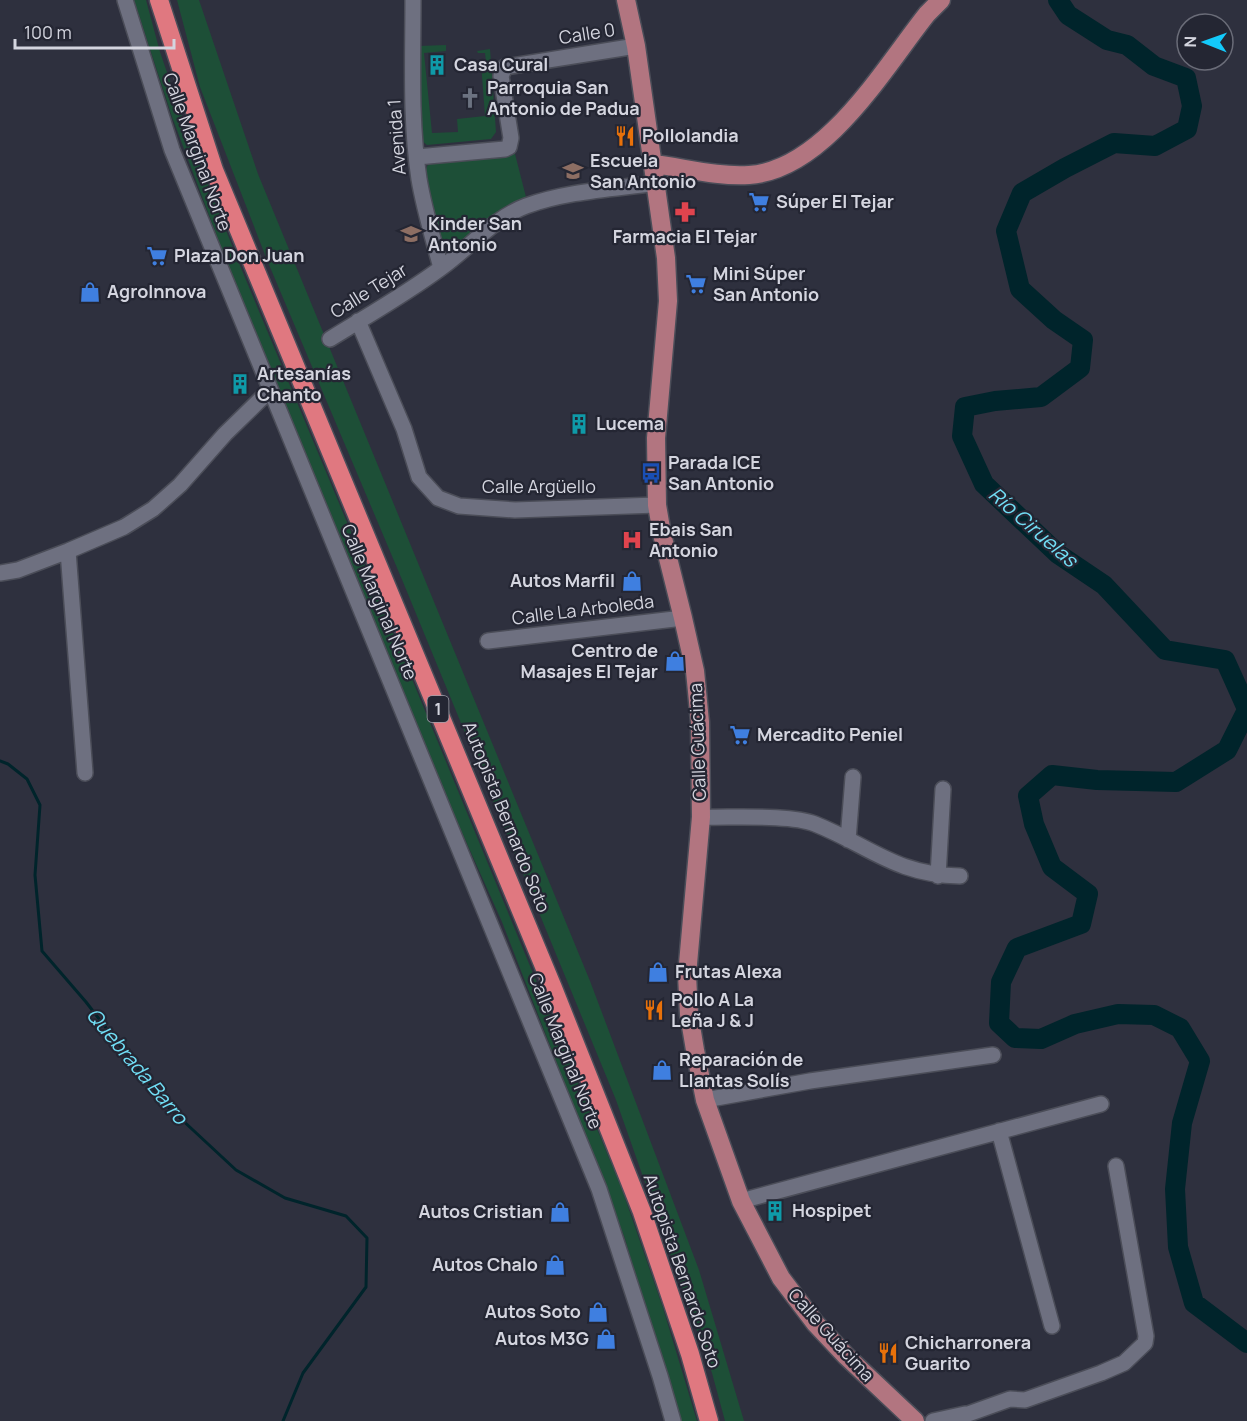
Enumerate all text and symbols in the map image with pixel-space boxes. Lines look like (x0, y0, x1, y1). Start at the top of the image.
scale bar (15, 12, 174, 50)
north arrow (1175, 12, 1235, 72)
street label: Calle 0 (557, 17, 617, 49)
text: 100 m (24, 20, 72, 44)
text: N (1179, 36, 1201, 48)
place label: Casa Cural (454, 52, 548, 76)
building icon: Casa Cural (425, 53, 449, 77)
street label: Calle Marginal Norte (158, 69, 238, 234)
place label: Parroquia San Antonio de Padua (487, 75, 640, 120)
church icon: Parroquia San Antonio de Padua (458, 86, 482, 110)
street label: Avenida 1 (381, 98, 411, 176)
place label: Pollolandia (642, 123, 739, 147)
restaurant icon: Pollolandia (613, 124, 637, 148)
place label: Escuela San Antonio (590, 148, 696, 193)
school or university icon: Escuela San Antonio (561, 159, 585, 183)
place label: Súper El Tejar (776, 189, 894, 213)
supermarket icon: Súper El Tejar (747, 190, 771, 214)
pharmacy icon: Farmacia El Tejar (673, 200, 697, 224)
place label: Kinder San Antonio (428, 211, 522, 256)
school or university icon: Kinder San Antonio (399, 222, 423, 246)
place label: Farmacia El Tejar (613, 224, 757, 248)
place label: Plaza Don Juan (174, 243, 304, 267)
supermarket icon: Plaza Don Juan (145, 244, 169, 268)
street label: Calle Tejar (326, 257, 412, 323)
place label: Mini Súper San Antonio (713, 261, 819, 306)
supermarket icon: Mini Súper San Antonio (684, 272, 708, 296)
place label: AgroInnova (107, 279, 206, 303)
shop icon: AgroInnova (78, 280, 102, 304)
place label: Artesanías Chanto (257, 361, 351, 406)
building icon: Artesanías Chanto (228, 372, 252, 396)
place label: Lucema (596, 411, 664, 435)
building icon: Lucema (567, 412, 591, 436)
place label: Parada ICE San Antonio (668, 450, 774, 495)
bus stop icon: Parada ICE San Antonio (639, 461, 663, 485)
street label: Calle Argüello (482, 474, 596, 498)
water label: Río Ciruelas (983, 481, 1085, 574)
place label: Ebais San Antonio (649, 517, 733, 562)
street label: Calle Marginal Norte (336, 520, 424, 683)
hospital icon: Ebais San Antonio (620, 528, 644, 552)
place label: Autos Marfil (510, 568, 615, 592)
shop icon: Autos Marfil (620, 569, 644, 593)
street label: Calle La Arboleda (511, 588, 655, 630)
place label: Centro de Masajes El Tejar (521, 638, 658, 683)
shop icon: Centro de Masajes El Tejar (663, 649, 687, 673)
street label: Calle Guácima (683, 683, 711, 801)
road number: 1 (428, 696, 448, 722)
street label: Autopista Bernardo Soto (458, 718, 556, 916)
place label: Mercadito Peniel (757, 722, 903, 746)
supermarket icon: Mercadito Peniel (728, 723, 752, 747)
place label: Frutas Alexa (675, 959, 782, 983)
shop icon: Frutas Alexa (646, 960, 670, 984)
street label: Calle Marginal Norte (524, 969, 608, 1132)
place label: Pollo A La Leña J & J (671, 987, 754, 1032)
restaurant icon: Pollo A La Leña J & J (642, 998, 666, 1022)
water label: Quebrada Barro (81, 1002, 195, 1130)
place label: Reparación de Llantas Solís (679, 1047, 803, 1092)
shop icon: Reparación de Llantas Solís (650, 1058, 674, 1082)
street label: Autopista Bernardo Soto (638, 1170, 727, 1371)
place label: Hospipet (792, 1198, 872, 1222)
place label: Autos Cristian (418, 1199, 543, 1223)
building icon: Hospipet (763, 1199, 787, 1223)
shop icon: Autos Cristian (548, 1200, 572, 1224)
place label: Autos Chalo (432, 1252, 538, 1276)
shop icon: Autos Chalo (543, 1253, 567, 1277)
street label: Calle Guácima (783, 1282, 880, 1386)
place label: Autos Soto (485, 1299, 581, 1323)
shop icon: Autos Soto (586, 1300, 610, 1324)
place label: Autos M3G (495, 1326, 589, 1350)
shop icon: Autos M3G (594, 1327, 618, 1351)
place label: Chicharronera Guarito (905, 1330, 1031, 1375)
restaurant icon: Chicharronera Guarito (876, 1341, 900, 1365)

